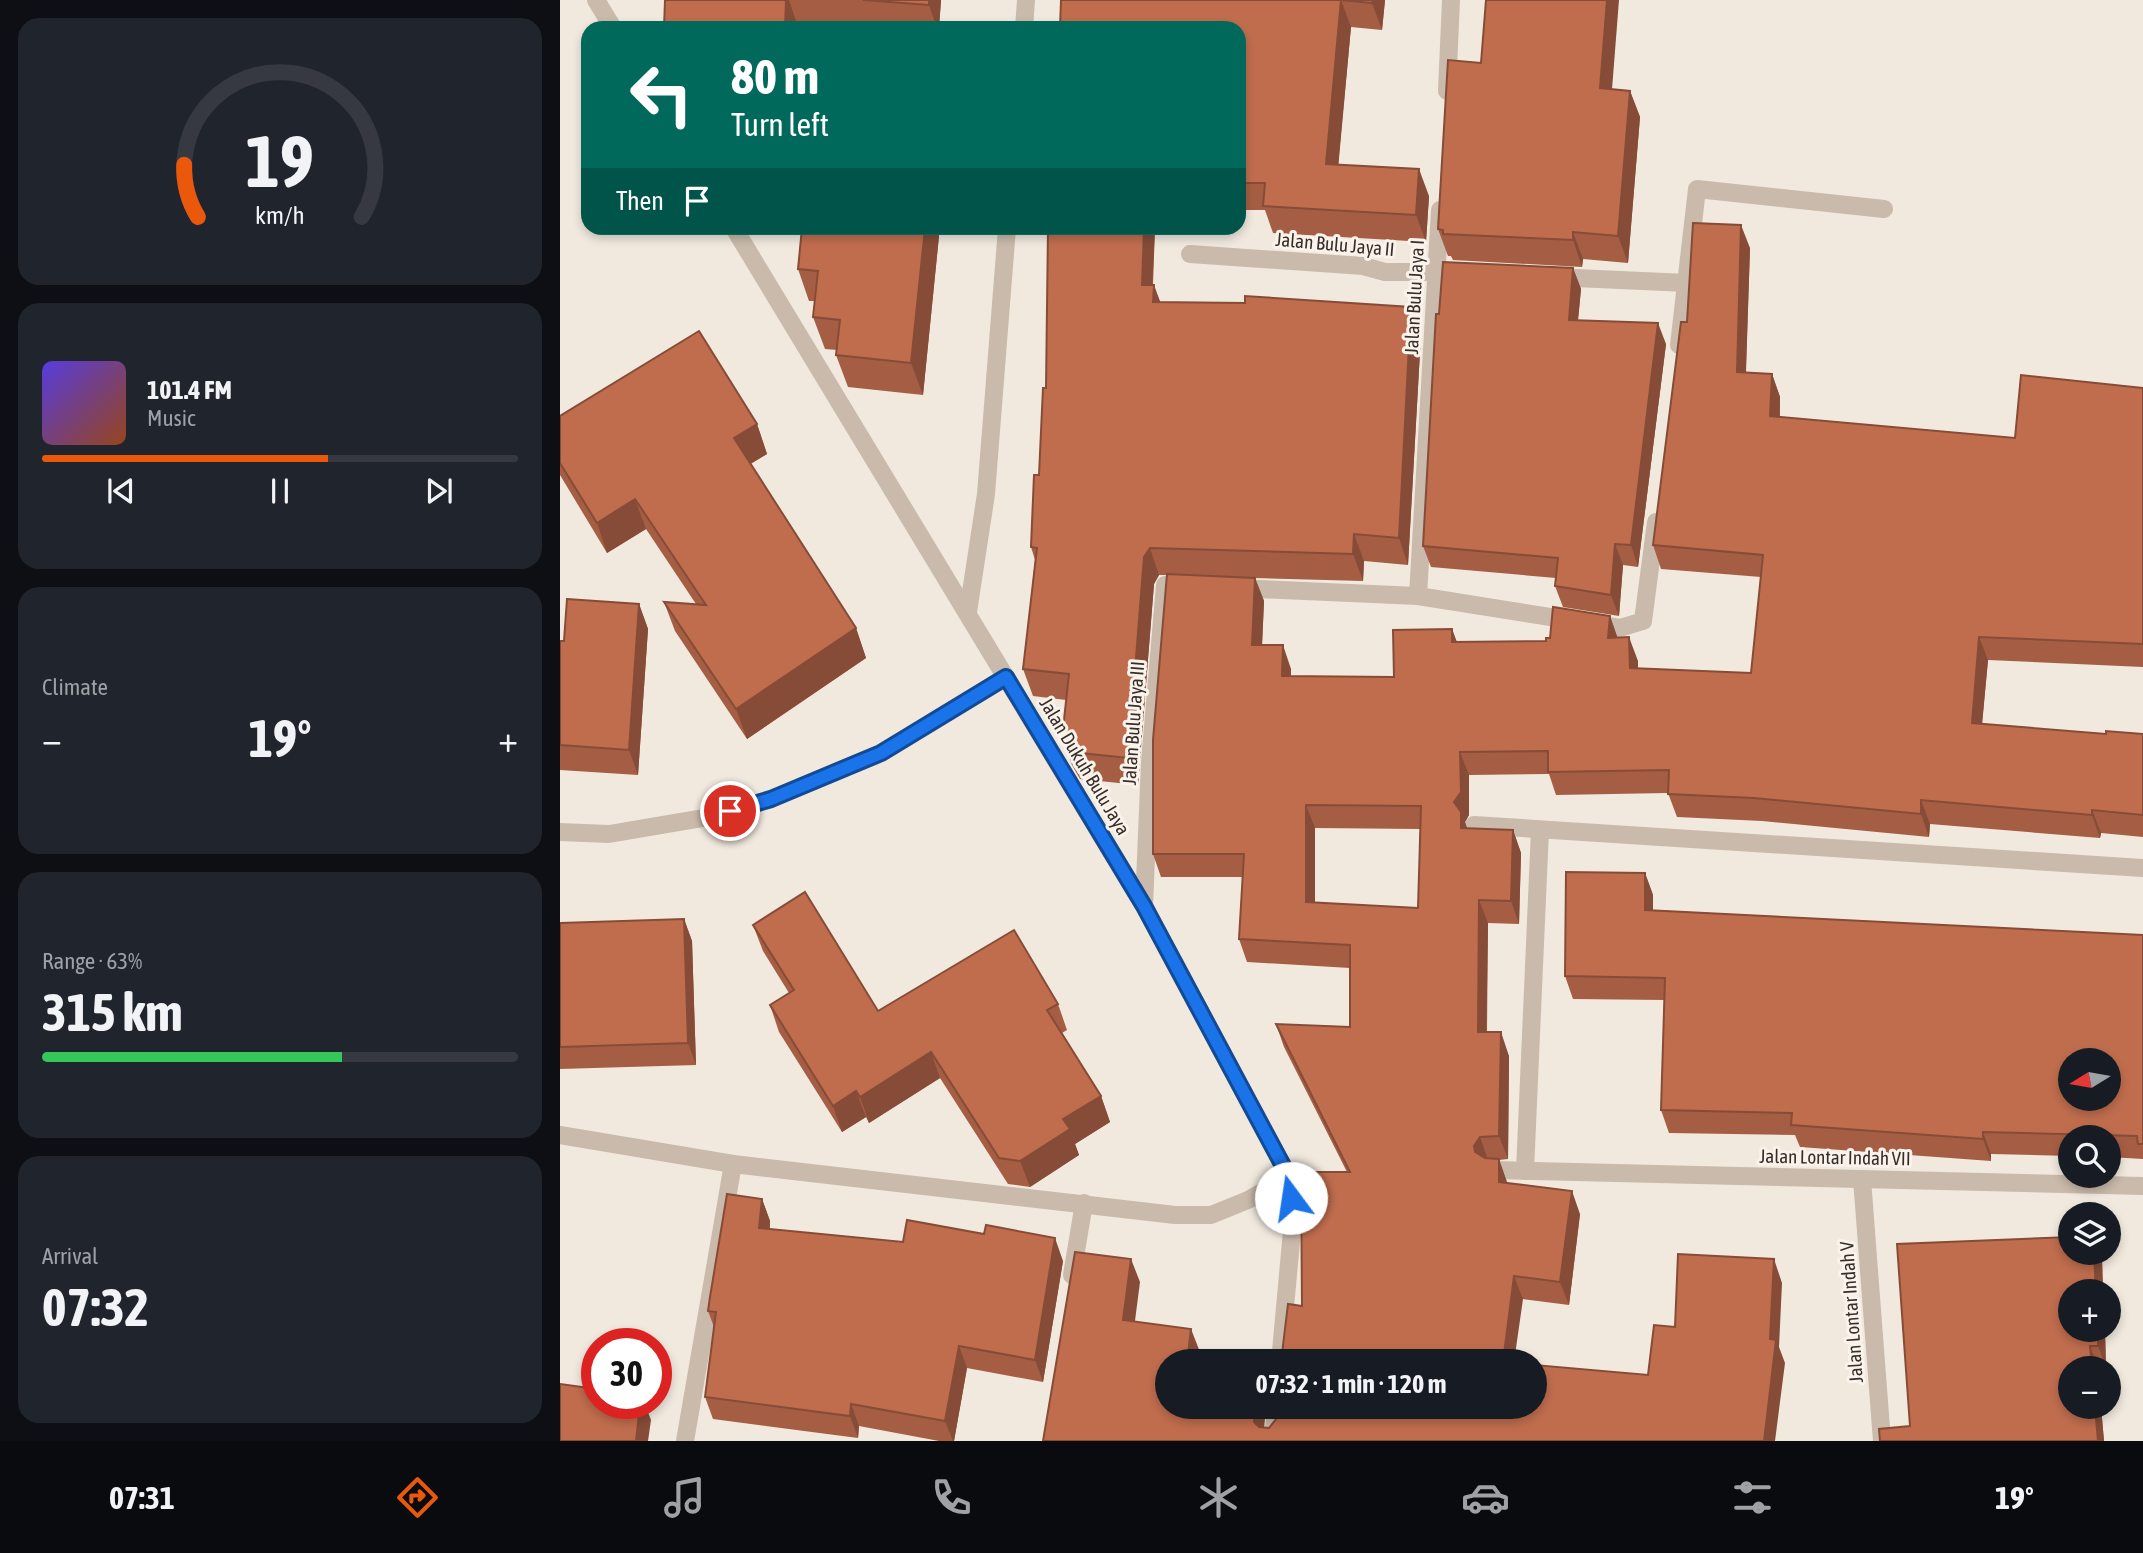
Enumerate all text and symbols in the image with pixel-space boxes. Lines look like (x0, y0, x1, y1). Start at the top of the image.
text: 80 m (731, 48, 819, 104)
icon: left (616, 49, 707, 140)
text: Turn left (731, 106, 829, 143)
text: 19 (246, 120, 314, 203)
icon: arrive (678, 182, 716, 220)
text: Then (616, 186, 664, 216)
text: km/h (255, 201, 305, 229)
street label: Jalan Bulu Jaya II (1275, 228, 1395, 260)
street label: Jalan Bulu Jaya I (1400, 239, 1428, 355)
text: 101.4 FM (147, 375, 232, 405)
text: Music (147, 405, 195, 431)
icon: previous (102, 472, 140, 510)
icon: pause (261, 472, 299, 510)
icon: next (420, 472, 458, 510)
street label: Jalan Bulu Jaya III (1118, 660, 1148, 786)
text: Climate (42, 674, 108, 700)
street label: Jalan Dukuh Bulu Jaya (1035, 693, 1135, 839)
text: 19° (248, 708, 312, 768)
text: − (42, 717, 62, 760)
text: + (498, 717, 518, 760)
pin (700, 781, 760, 841)
icon: arrive (711, 792, 749, 830)
text: Range · 63% (42, 948, 142, 974)
text: 315 km (42, 982, 183, 1042)
north arrow (2058, 1048, 2121, 1111)
map controls (2058, 1048, 2121, 1419)
button: search (2058, 1125, 2121, 1188)
street label: Jalan Lontar Indah VII (1759, 1145, 1911, 1169)
position arrow (1254, 1161, 1328, 1235)
button: layers (2058, 1202, 2121, 1265)
street label: Jalan Lontar Indah V (1835, 1240, 1867, 1383)
text: Arrival (42, 1243, 98, 1269)
text: 07:32 (42, 1277, 149, 1337)
button: + (2058, 1279, 2121, 1342)
speed limit sign: 30 (581, 1328, 672, 1419)
button: − (2058, 1356, 2121, 1419)
text: 07:32 · 1 min · 120 m (1256, 1369, 1446, 1399)
icon: directions (393, 1473, 442, 1522)
icon: music (660, 1473, 709, 1522)
icon: phone (927, 1473, 976, 1522)
icon: climate (1194, 1473, 1243, 1522)
icon: car (1461, 1473, 1510, 1522)
icon: filters (1728, 1473, 1777, 1522)
text: 07:31 (109, 1479, 175, 1516)
text: 19° (1995, 1479, 2034, 1516)

